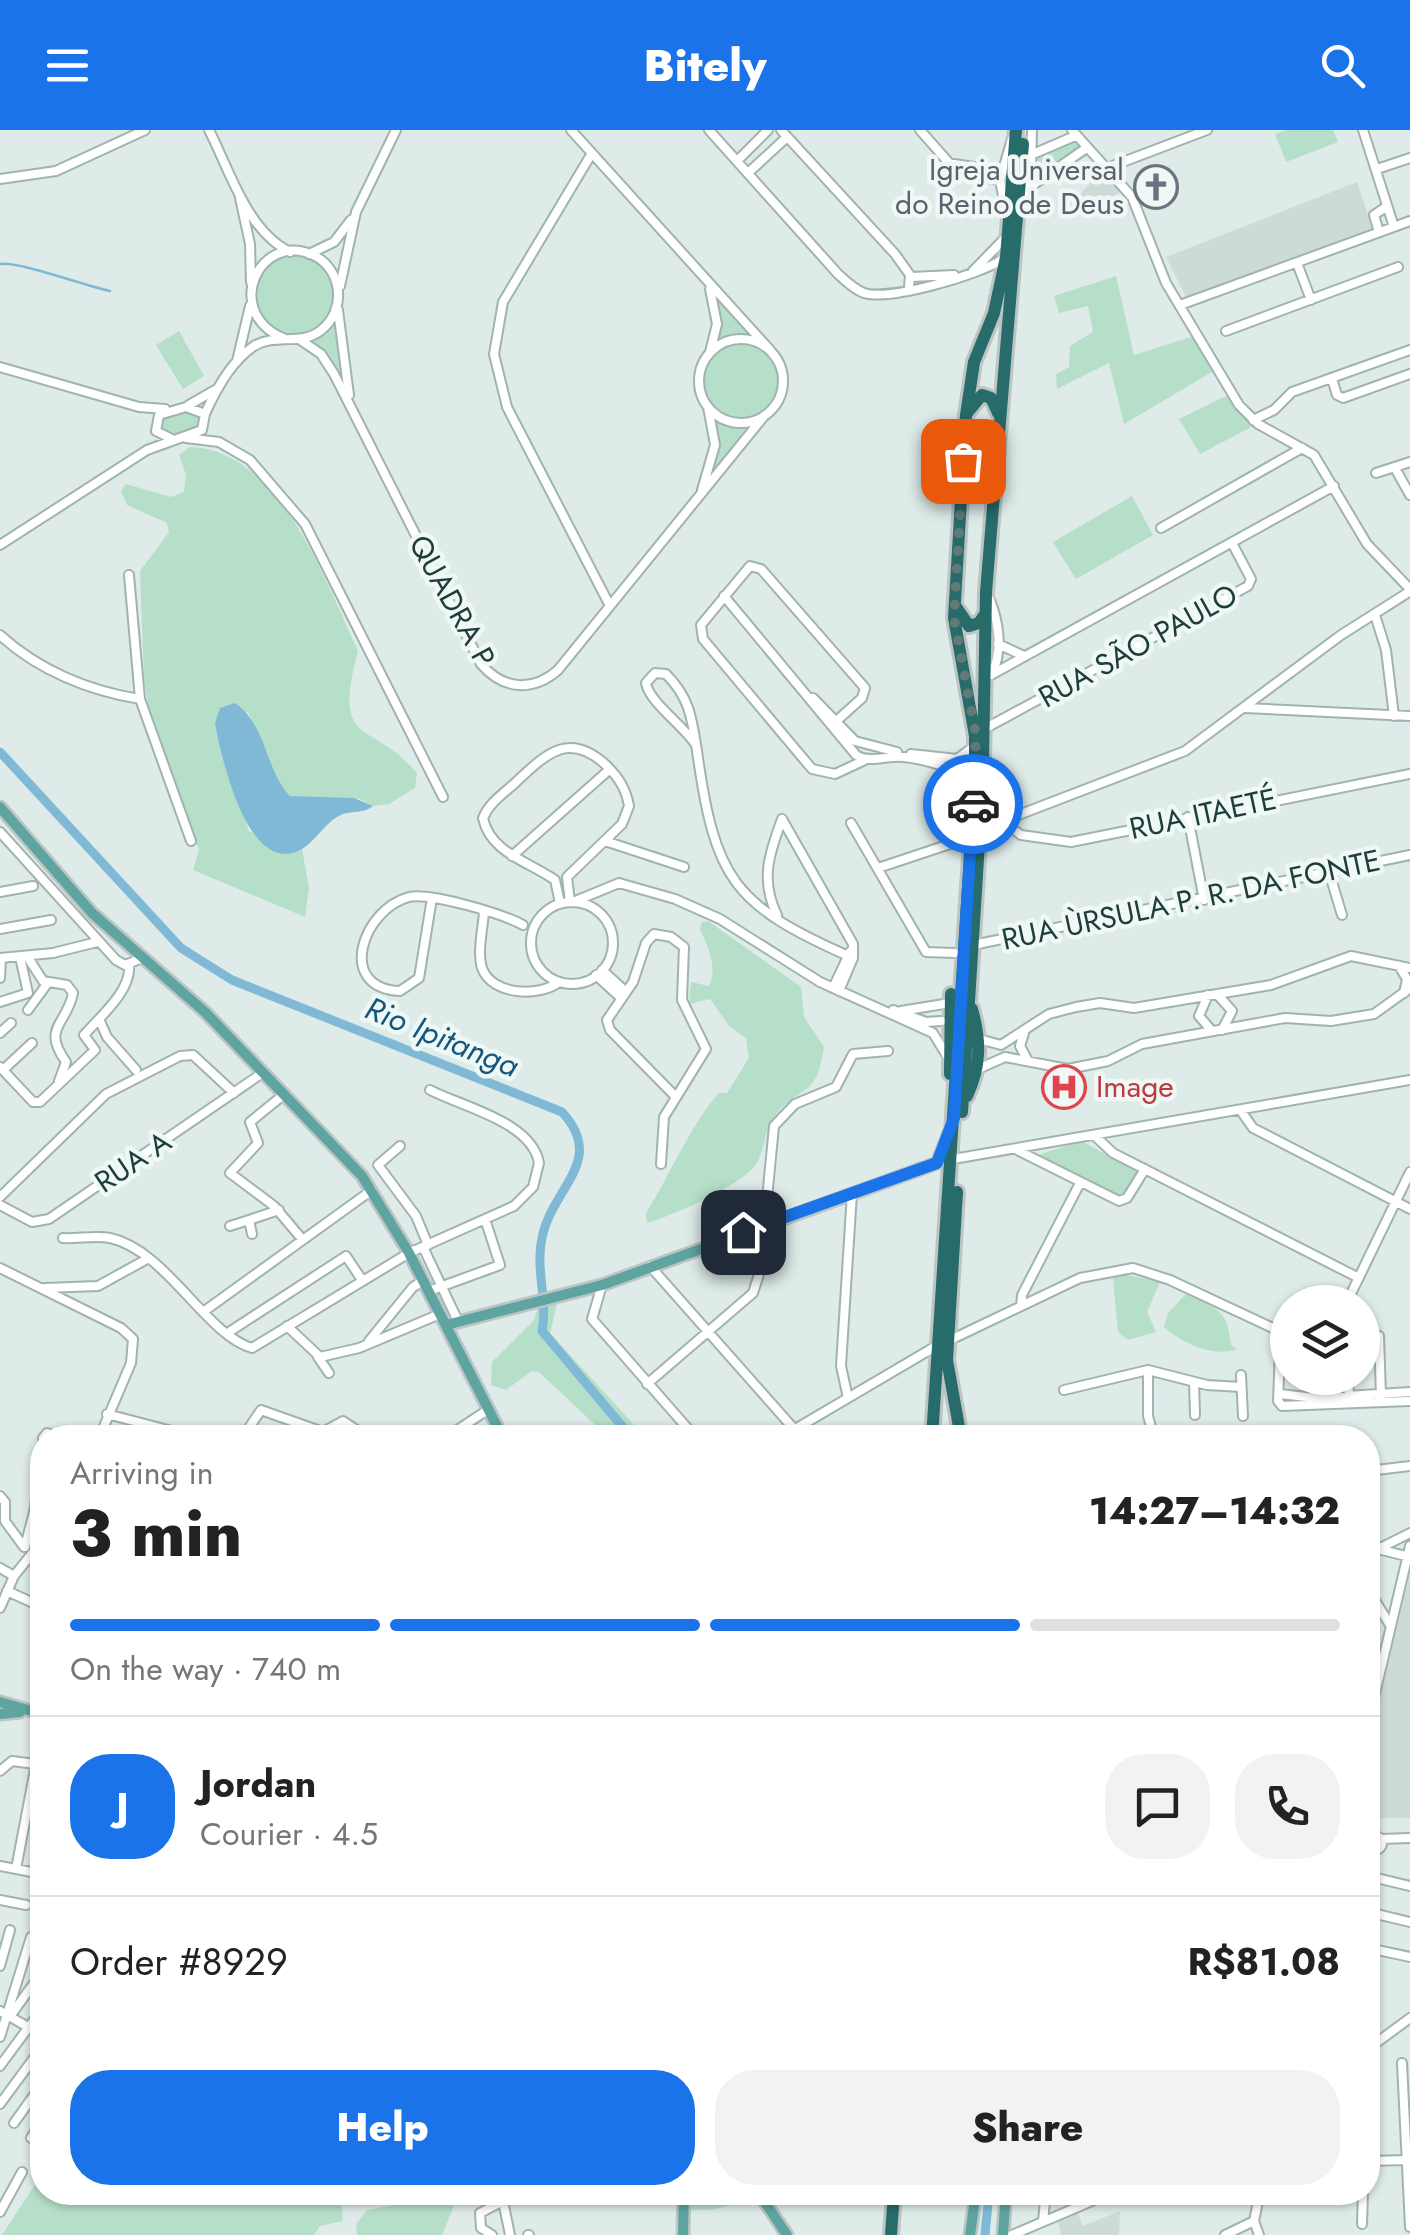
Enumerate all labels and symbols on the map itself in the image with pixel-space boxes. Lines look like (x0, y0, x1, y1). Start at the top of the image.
place label: Igreja Universal do Reino de Deus (895, 148, 1124, 225)
church icon: Igreja Universal do Reino de Deus (1133, 164, 1179, 210)
pin (921, 419, 1006, 504)
street label: QUADRA P (399, 527, 506, 674)
street label: RUA SÃO PAULO (1030, 573, 1245, 718)
courier (923, 754, 1023, 854)
street label: RUA ITAETÉ (1125, 777, 1280, 850)
street label: RUA ÙRSULA P. R. DA FONTE (998, 838, 1384, 961)
water label: Rio Ipitanga (358, 985, 526, 1089)
hospital icon: Image (1041, 1064, 1087, 1110)
place label: Image (1096, 1065, 1174, 1108)
street label: RUA A (86, 1120, 180, 1203)
pin (701, 1190, 786, 1275)

